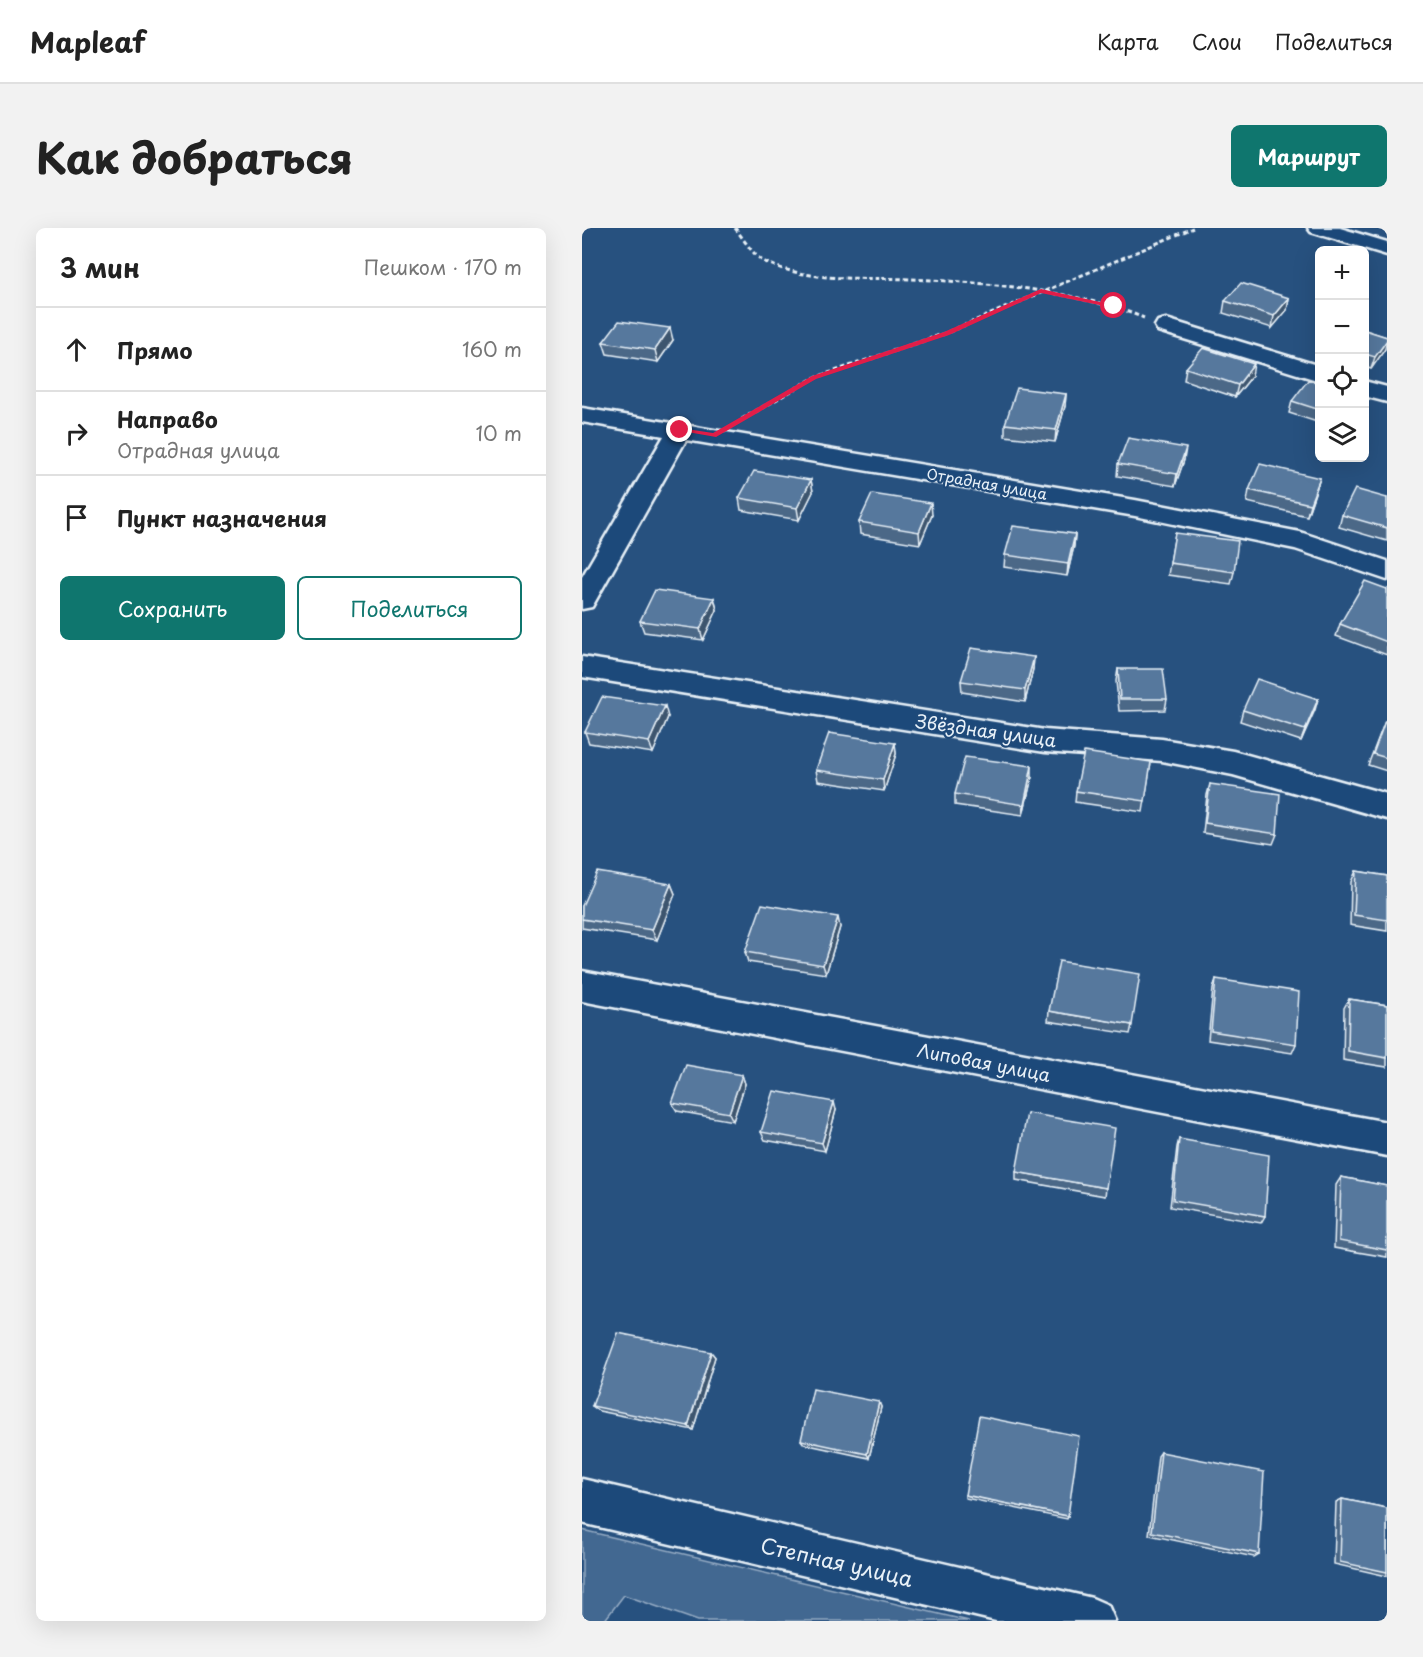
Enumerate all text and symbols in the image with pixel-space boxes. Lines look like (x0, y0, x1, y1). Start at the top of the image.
text: Mapleaf (30, 20, 146, 63)
text: Карта (1097, 25, 1159, 57)
text: Слои (1192, 25, 1242, 57)
text: Поделиться (1275, 25, 1393, 57)
text: Как добраться (36, 125, 353, 188)
button: Маршрут (1231, 125, 1387, 187)
map controls (1315, 246, 1369, 462)
button: + (1315, 246, 1369, 300)
text: 3 мин (60, 248, 140, 287)
text: Пешком · 170 m (364, 252, 522, 282)
route start (1100, 292, 1126, 318)
button: − (1315, 300, 1369, 354)
icon: ahead (60, 333, 93, 366)
text: Прямо (117, 333, 192, 366)
text: 160 m (462, 334, 522, 364)
button: locate (1315, 354, 1369, 408)
text: Направо (117, 402, 218, 435)
button: layers (1315, 408, 1369, 462)
route end (666, 416, 692, 442)
icon: right (60, 417, 93, 450)
text: 10 m (475, 418, 522, 448)
text: Отрадная улица (117, 435, 280, 465)
street label: Отрадная улица (925, 461, 1050, 505)
icon: arrive (60, 501, 93, 534)
text: Пункт назначения (117, 501, 327, 534)
button: Сохранить (60, 576, 285, 640)
button: Поделиться (297, 576, 522, 640)
street label: Звёздная улица (914, 707, 1059, 753)
street label: Липовая улица (915, 1036, 1054, 1088)
street label: Степная улица (758, 1528, 917, 1594)

